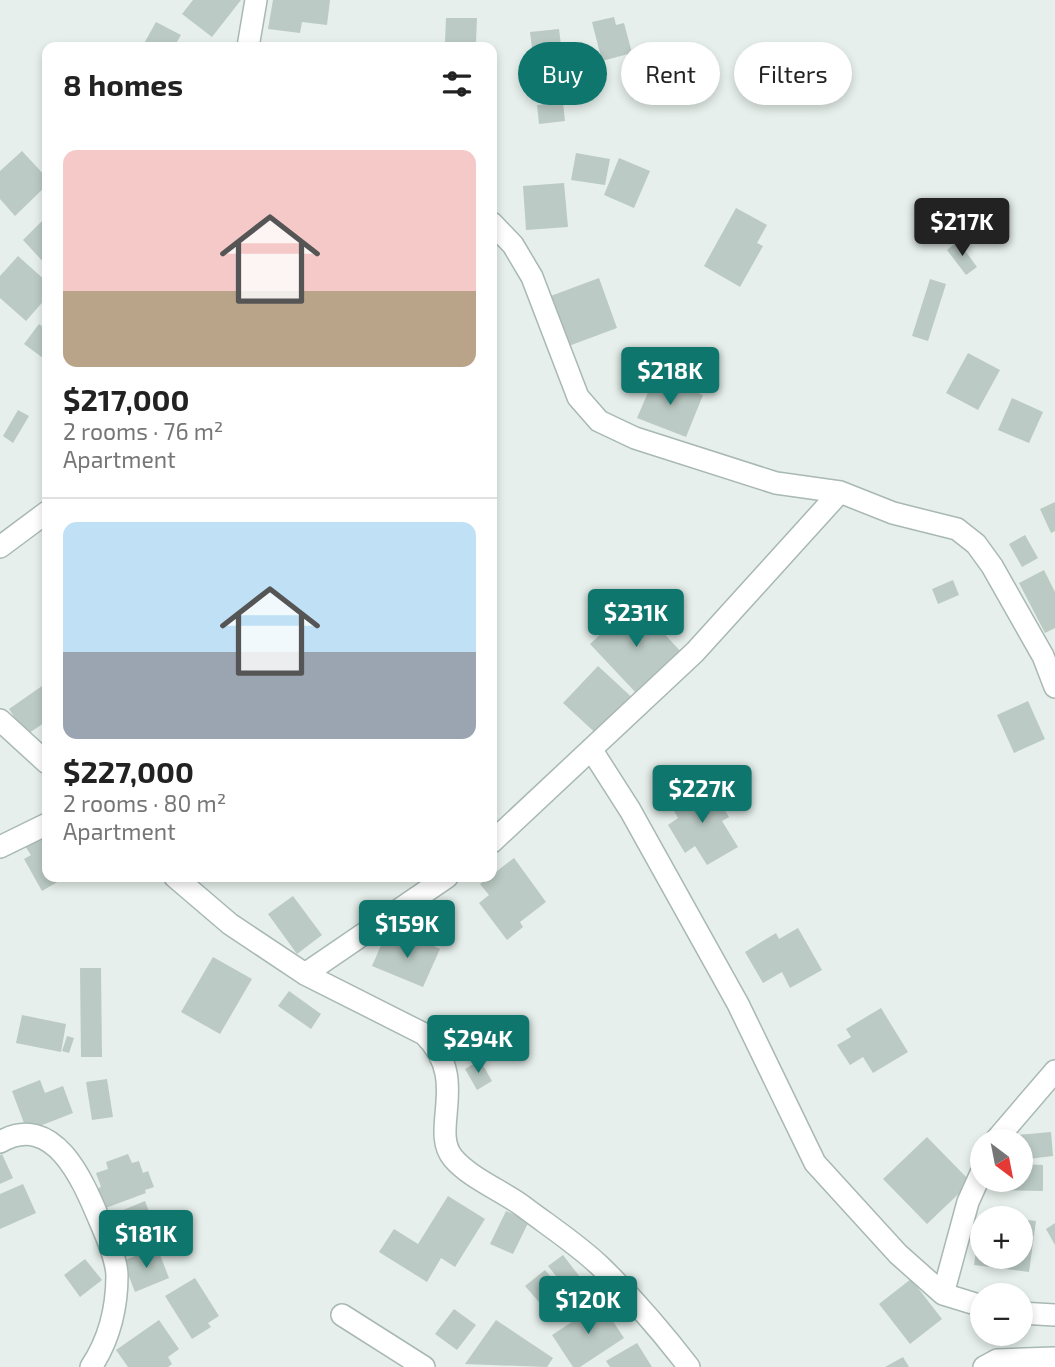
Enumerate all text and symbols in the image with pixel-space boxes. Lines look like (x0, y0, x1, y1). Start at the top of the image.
chip: Buy (518, 42, 607, 105)
chip: Rent (621, 42, 720, 105)
chip: Filters (734, 42, 852, 105)
icon: filters (438, 65, 476, 103)
text: 8 homes (63, 66, 183, 102)
icon: home (207, 196, 333, 322)
pin: $217K (913, 198, 1011, 258)
text: $217K (930, 207, 994, 235)
pin: $218K (621, 348, 719, 407)
text: $218K (637, 356, 703, 384)
text: $217,000 (63, 381, 189, 417)
text: 2 rooms · 76 m² (63, 417, 223, 445)
text: Apartment (63, 445, 176, 473)
icon: home (207, 568, 333, 694)
pin: $231K (587, 590, 685, 649)
text: $231K (604, 598, 668, 626)
text: $227,000 (63, 753, 194, 789)
pin: $227K (653, 766, 751, 825)
text: $227K (669, 774, 735, 802)
text: 2 rooms · 80 m² (63, 789, 226, 817)
text: Apartment (63, 817, 176, 845)
pin: $159K (358, 900, 456, 960)
text: $159K (375, 909, 439, 937)
pin: $294K (429, 1016, 527, 1075)
text: $294K (443, 1024, 513, 1052)
north arrow (970, 1129, 1032, 1192)
map controls (970, 1129, 1033, 1346)
button: + (970, 1206, 1033, 1269)
pin: $181K (97, 1210, 195, 1270)
text: $181K (115, 1219, 177, 1247)
pin: $120K (539, 1276, 637, 1336)
button: − (970, 1283, 1033, 1346)
text: $120K (555, 1285, 621, 1313)

